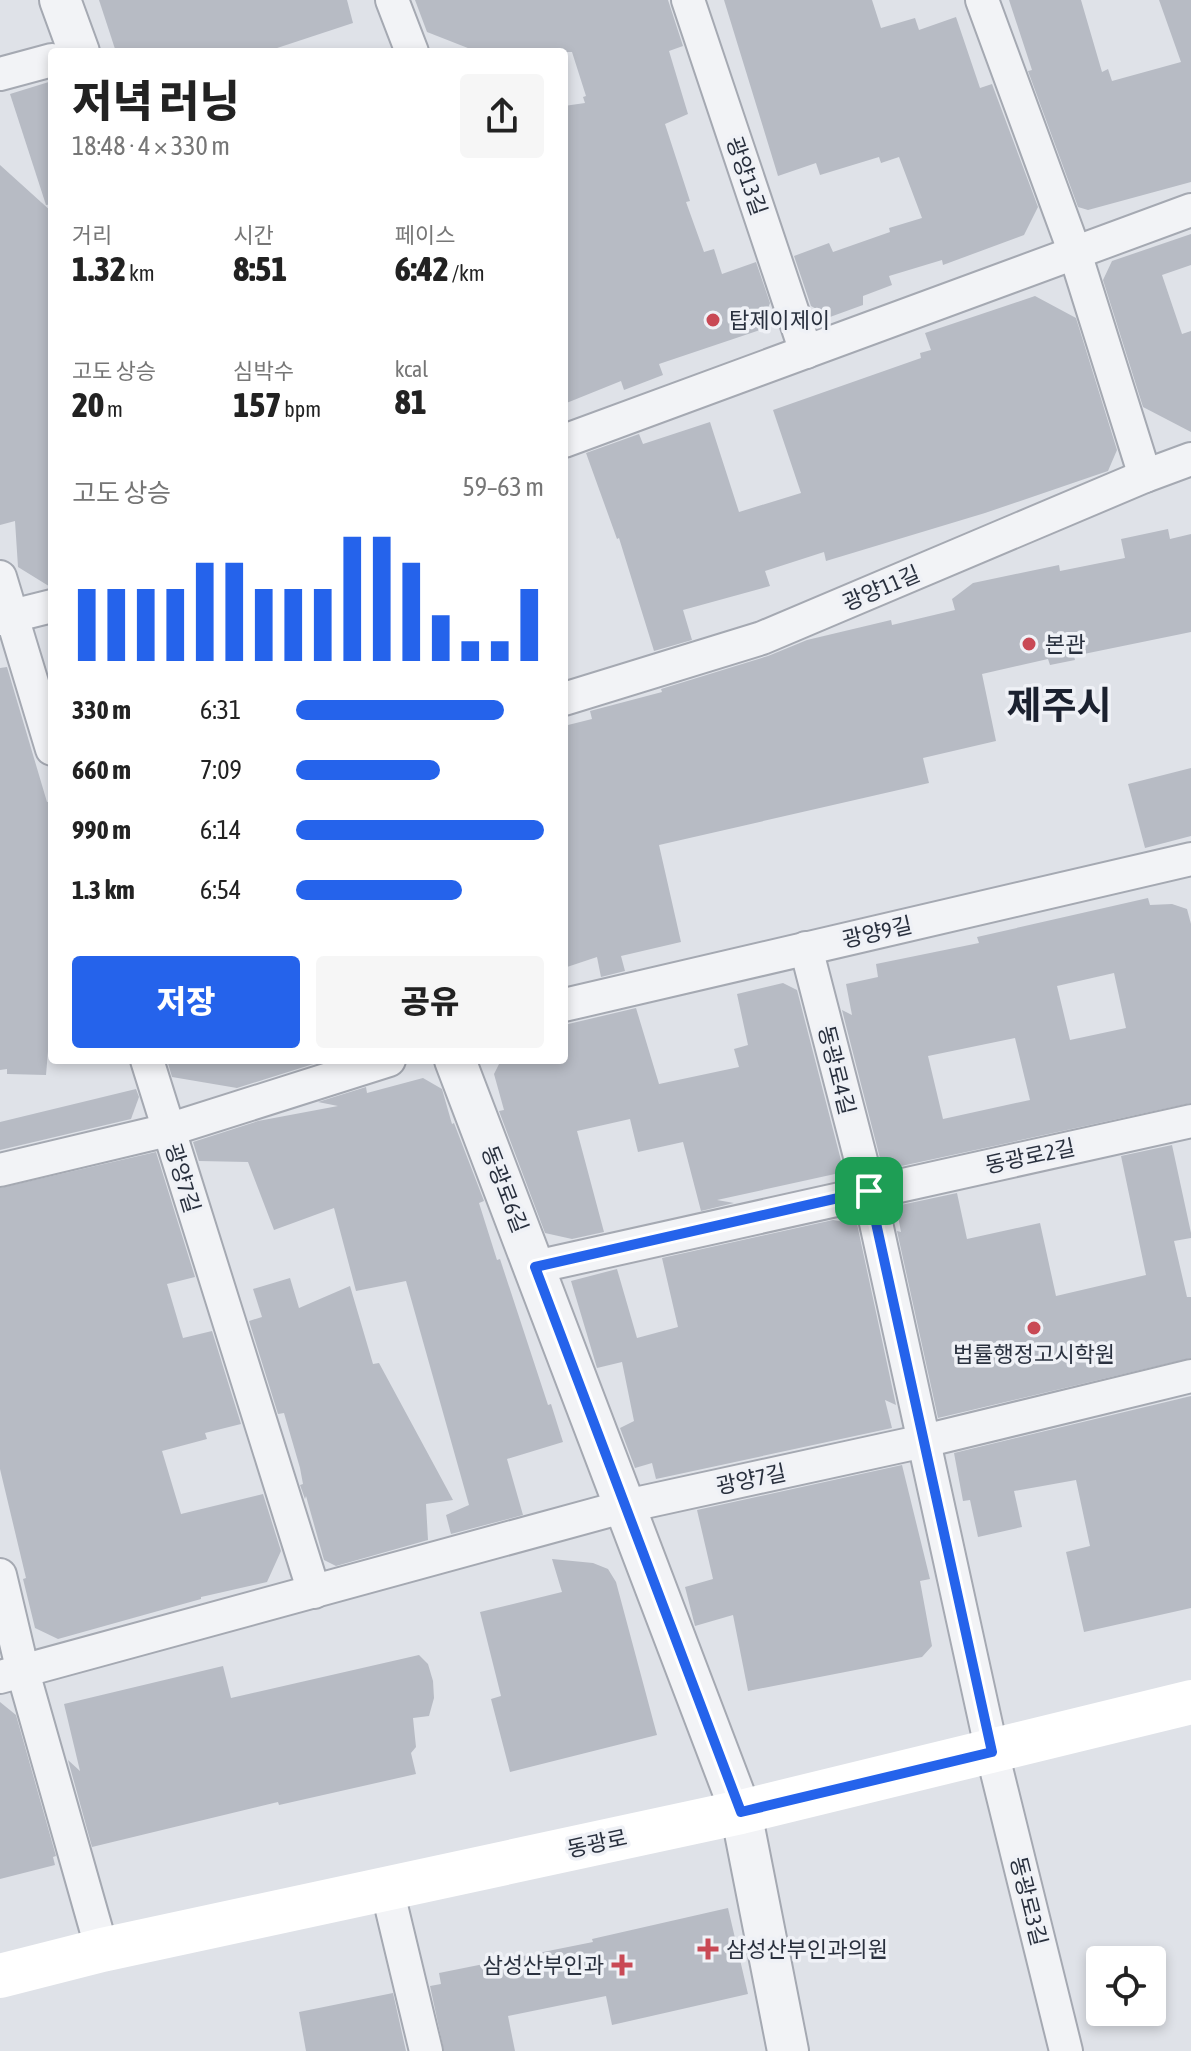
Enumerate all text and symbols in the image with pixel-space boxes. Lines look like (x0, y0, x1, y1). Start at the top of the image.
button: share (460, 74, 544, 158)
text: 저녁 러닝 (72, 76, 240, 126)
text: 18:48 · 4 × 330 m (72, 131, 230, 161)
street label: 광양13길 (721, 133, 773, 219)
text: 거리 (72, 222, 112, 248)
text: 시간 (233, 222, 274, 248)
text: 페이스 (395, 222, 455, 248)
text: 1.32 (72, 249, 126, 288)
text: 8:51 (233, 249, 287, 288)
text: 6:42 (395, 249, 449, 288)
text: km (126, 260, 155, 286)
text: /km (449, 260, 485, 286)
place label: 탑제이제이 (729, 307, 830, 333)
marker: 탑제이제이 (704, 311, 722, 329)
text: kcal (395, 356, 428, 382)
text: 고도 상승 (72, 358, 156, 384)
text: 심박수 (233, 358, 294, 384)
text: 81 (395, 382, 427, 421)
text: 20 (72, 385, 104, 424)
text: 157 (233, 385, 281, 424)
text: m (104, 396, 123, 422)
text: bpm (281, 396, 321, 422)
text: 59–63 m (462, 472, 544, 502)
text: 고도 상승 (72, 478, 171, 508)
street label: 광양11길 (838, 560, 924, 616)
place label: 본관 (1045, 631, 1085, 657)
marker: 본관 (1020, 635, 1038, 653)
district label: 제주시 (1007, 684, 1111, 727)
text: 330 m (72, 695, 131, 725)
text: 6:31 (200, 695, 241, 725)
text: 660 m (72, 755, 131, 785)
text: 7:09 (200, 755, 242, 785)
text: 990 m (72, 815, 131, 845)
text: 6:14 (200, 815, 241, 845)
text: 1.3 km (72, 875, 135, 905)
text: 6:54 (200, 875, 241, 905)
street label: 광양9길 (839, 911, 915, 953)
button: 저장 (72, 956, 300, 1048)
button: 공유 (316, 956, 544, 1048)
street label: 동광로4길 (813, 1023, 861, 1117)
street label: 동광로2길 (983, 1134, 1077, 1178)
street label: 광양7길 (160, 1140, 206, 1216)
street label: 동광로6길 (477, 1142, 533, 1236)
pin (835, 1157, 903, 1225)
icon: arrive (847, 1169, 891, 1213)
marker: 법률행정고시학원 (1025, 1319, 1043, 1337)
place label: 법률행정고시학원 (953, 1341, 1115, 1367)
street label: 광양7길 (714, 1459, 788, 1499)
street label: 동광로 (565, 1824, 629, 1862)
street label: 동광로3길 (1005, 1854, 1053, 1948)
place label: 삼성산부인과의원 (726, 1936, 888, 1962)
marker: 삼성산부인과의원 (697, 1938, 719, 1960)
map controls (1086, 1946, 1166, 2026)
button: locate (1086, 1946, 1166, 2026)
place label: 삼성산부인과 (483, 1952, 604, 1978)
marker: 삼성산부인과 (611, 1954, 633, 1976)

